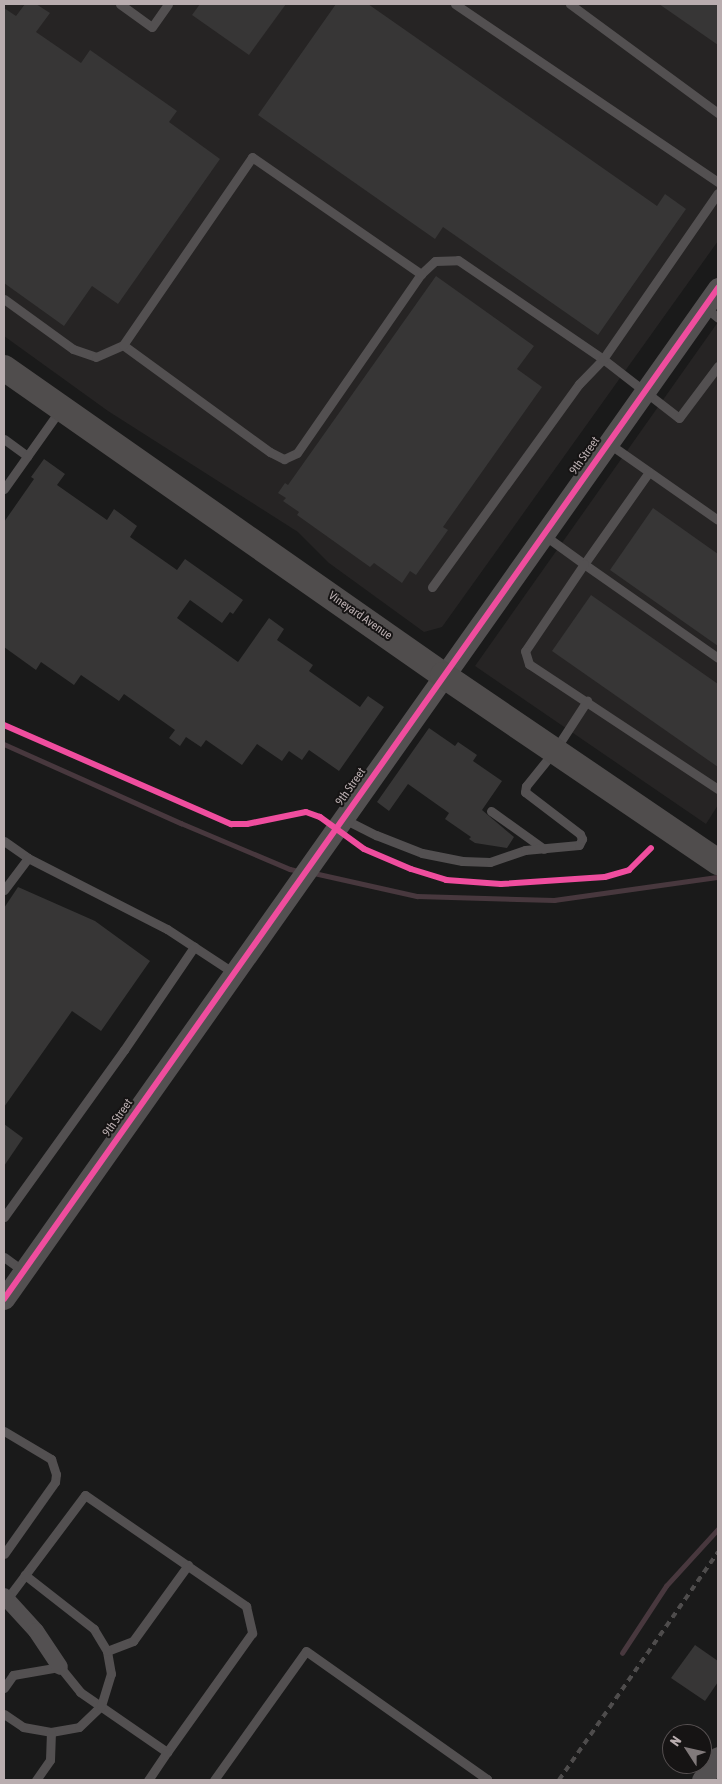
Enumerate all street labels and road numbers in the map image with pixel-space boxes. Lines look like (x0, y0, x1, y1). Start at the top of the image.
street label: 9th Street (567, 434, 603, 478)
street label: Vineyard Avenue (325, 589, 395, 643)
street label: 9th Street (333, 765, 369, 809)
street label: 9th Street (100, 1096, 136, 1140)

